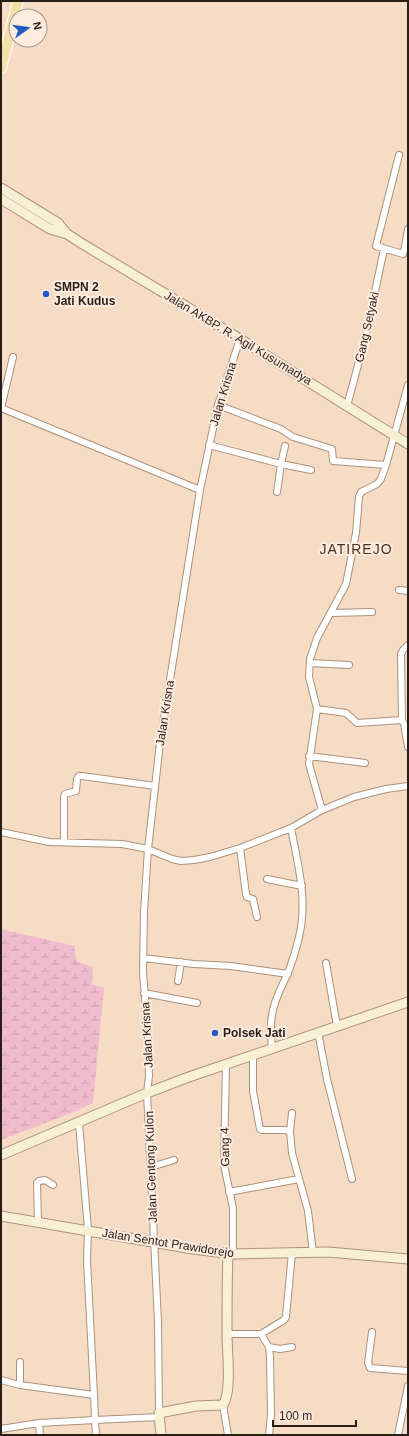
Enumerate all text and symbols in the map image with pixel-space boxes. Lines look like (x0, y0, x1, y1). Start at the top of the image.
north arrow (8, 8, 48, 48)
text: N (31, 20, 44, 31)
place label: SMPN 2 Jati Kudus (54, 280, 116, 308)
street label: Jalan AKBP. R. Agil Kusumadya (162, 288, 315, 388)
marker: SMPN 2 Jati Kudus (41, 289, 51, 299)
street label: Gang Setyaki (352, 290, 382, 364)
street label: Jalan Krisna (207, 360, 239, 428)
district label: JATIREJO (319, 541, 393, 557)
street label: Jalan Krisna (153, 679, 177, 747)
street label: Jalan Krisna (138, 1001, 156, 1068)
place label: Polsek Jati (223, 1026, 286, 1040)
marker: Polsek Jati (210, 1028, 220, 1038)
street label: Jalan Gentong Kulon (142, 1111, 160, 1223)
street label: Gang 4 (218, 1127, 232, 1167)
street label: Jalan Sentot Prawidorejo (101, 1226, 235, 1260)
scale bar (273, 1402, 356, 1428)
text: 100 m (279, 1409, 312, 1423)

